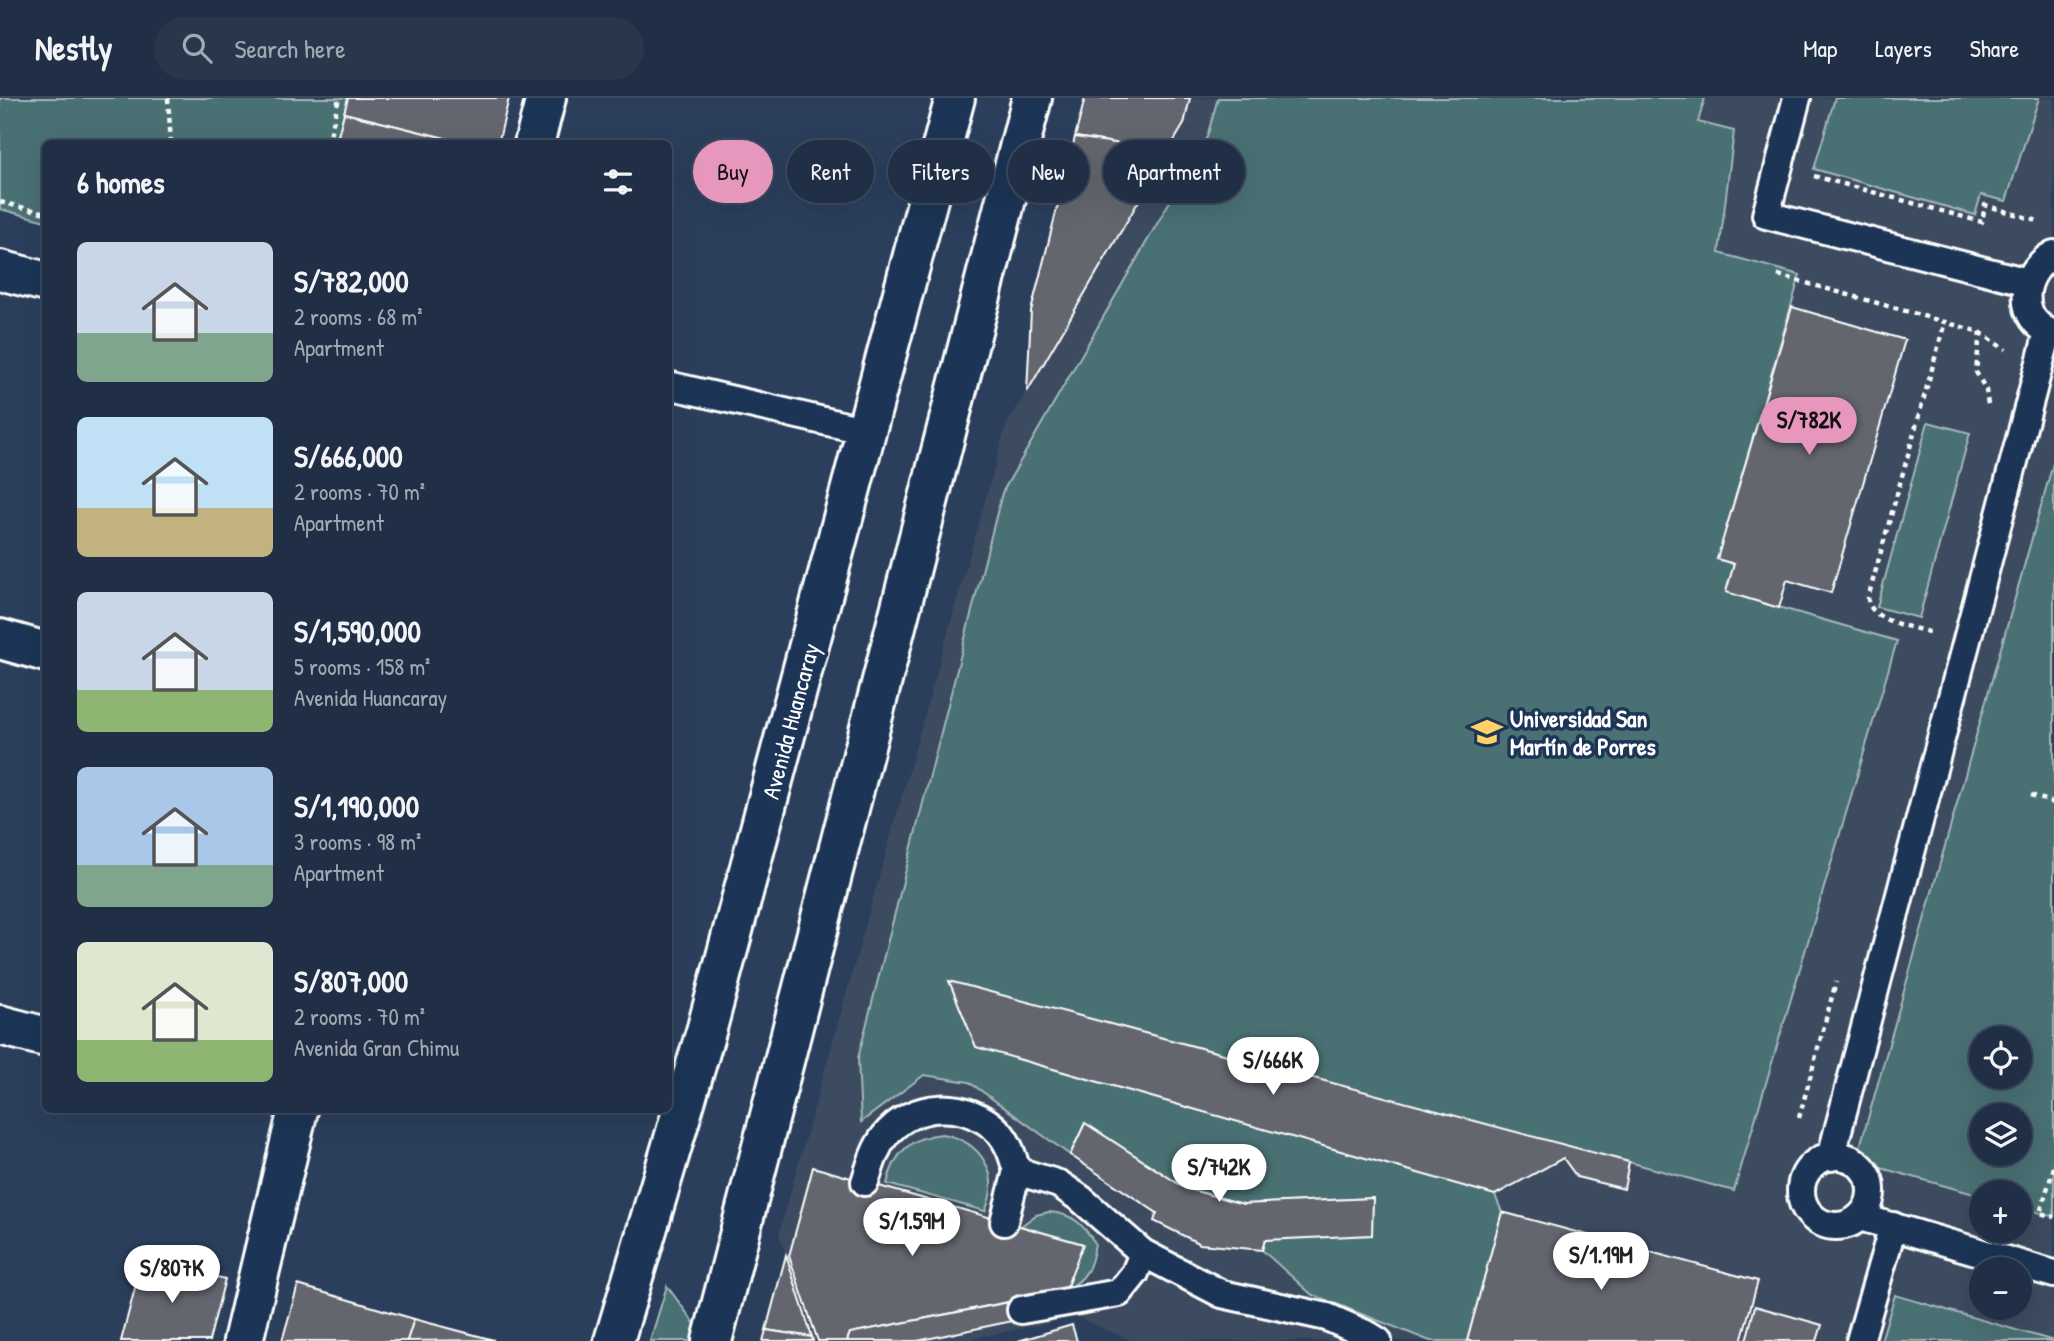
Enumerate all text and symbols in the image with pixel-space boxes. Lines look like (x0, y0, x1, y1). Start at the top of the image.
search box (154, 17, 644, 80)
text: Nestly (35, 26, 112, 70)
icon: search (178, 29, 216, 67)
text: Search here (234, 31, 346, 66)
text: Map (1803, 32, 1837, 64)
text: Layers (1875, 32, 1932, 64)
text: Share (1970, 32, 2019, 64)
chip: Buy (693, 140, 773, 203)
chip: Rent (787, 140, 874, 203)
chip: Filters (888, 140, 994, 203)
chip: New (1008, 140, 1089, 203)
chip: Apartment (1103, 140, 1245, 203)
text: 6 homes (77, 162, 164, 202)
icon: filters (599, 163, 637, 201)
text: S/782,000 (294, 261, 409, 301)
icon: home (133, 270, 217, 354)
text: 2 rooms · 68 m² (294, 301, 422, 332)
text: Apartment (294, 332, 384, 363)
pin: S/782K (1752, 398, 1866, 457)
text: S/782K (1777, 404, 1841, 435)
text: S/666,000 (294, 436, 403, 476)
icon: home (133, 445, 217, 529)
text: 2 rooms · 70 m² (294, 476, 425, 507)
text: Apartment (294, 507, 384, 538)
text: S/1,590,000 (294, 611, 421, 651)
icon: home (133, 620, 217, 704)
street label: Avenida Huancaray (754, 640, 826, 802)
text: 5 rooms · 158 m² (294, 651, 430, 682)
text: Avenida Huancaray (294, 682, 447, 713)
place label: Universidad San Martín de Porres (1510, 702, 1656, 762)
school or university icon: Universidad San Martín de Porres (1470, 715, 1504, 749)
text: S/1,190,000 (294, 786, 419, 826)
icon: home (133, 795, 217, 879)
text: 3 rooms · 98 m² (294, 826, 421, 857)
text: Apartment (294, 857, 384, 888)
text: S/807,000 (294, 961, 408, 1001)
icon: home (133, 970, 217, 1054)
text: 2 rooms · 70 m² (294, 1001, 425, 1032)
map controls (1969, 1026, 2032, 1320)
button: locate (1969, 1026, 2032, 1089)
text: Avenida Gran Chimu (294, 1032, 459, 1063)
pin: S/666K (1216, 1038, 1330, 1097)
text: S/666K (1243, 1044, 1303, 1075)
button: layers (1969, 1103, 2032, 1166)
pin: S/742K (1162, 1144, 1276, 1204)
text: S/742K (1187, 1151, 1251, 1182)
button: + (1969, 1180, 2032, 1243)
pin: S/1.59M (847, 1198, 977, 1258)
text: S/1.59M (879, 1205, 945, 1236)
pin: S/1.19M (1536, 1232, 1666, 1292)
text: S/1.19M (1569, 1239, 1633, 1270)
pin: S/807K (115, 1246, 229, 1305)
text: S/807K (140, 1252, 204, 1283)
button: − (1969, 1257, 2032, 1320)

